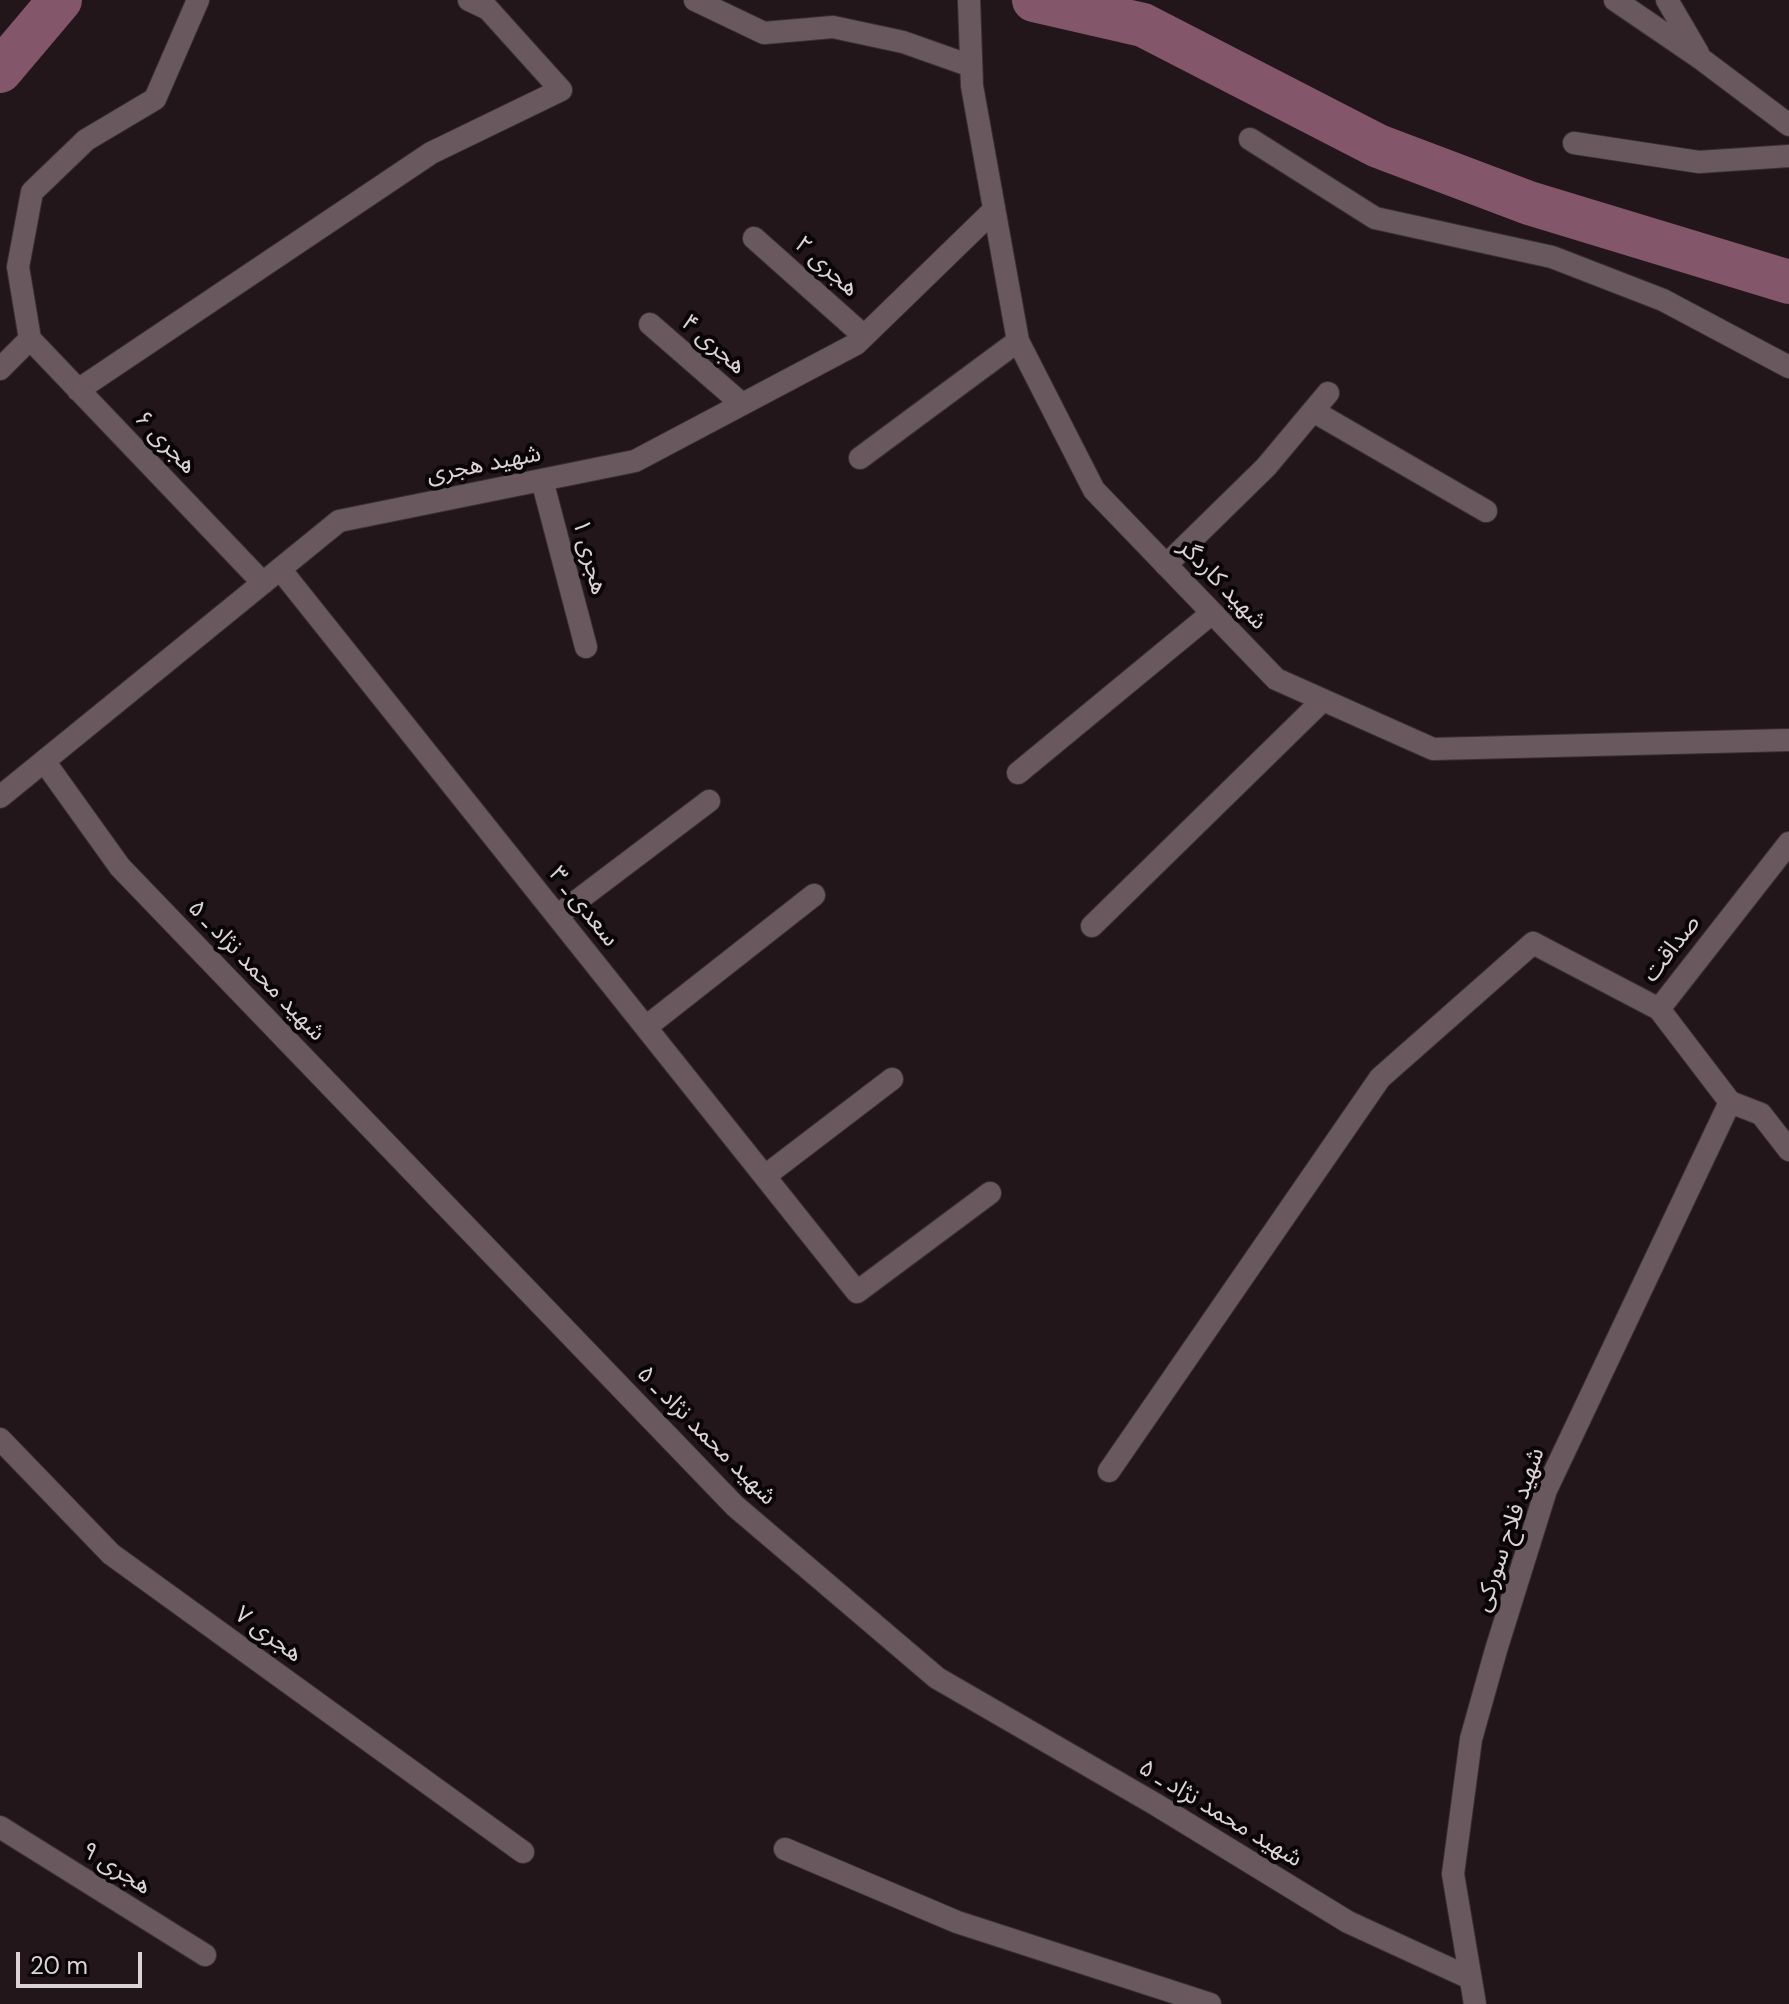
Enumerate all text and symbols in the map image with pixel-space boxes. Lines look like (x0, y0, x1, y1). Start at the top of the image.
street label: هجری ۲ (788, 231, 864, 303)
street label: هجری ۴ (675, 309, 751, 381)
street label: هجری ۶ (128, 405, 202, 481)
street label: شهید هجری (424, 440, 544, 490)
street label: هجری ۱ (565, 516, 613, 598)
street label: شهید کاردگر (1172, 534, 1272, 636)
street label: سعدی ـ ۳ (542, 861, 624, 953)
street label: شهید محمد نژاد ـ ۵ (181, 894, 331, 1048)
street label: صداقت (1637, 910, 1707, 988)
street label: شهید محمد نژاد ـ ۵ (630, 1360, 782, 1512)
street label: شهید فلاح سورکی (1468, 1444, 1552, 1616)
street label: هجری ۷ (228, 1601, 308, 1669)
street label: شهید محمد نژاد ـ ۵ (1133, 1754, 1307, 1874)
street label: هجری ۹ (76, 1836, 156, 1902)
scale bar (20, 1936, 146, 1986)
text: 20 m (30, 1950, 88, 1981)

